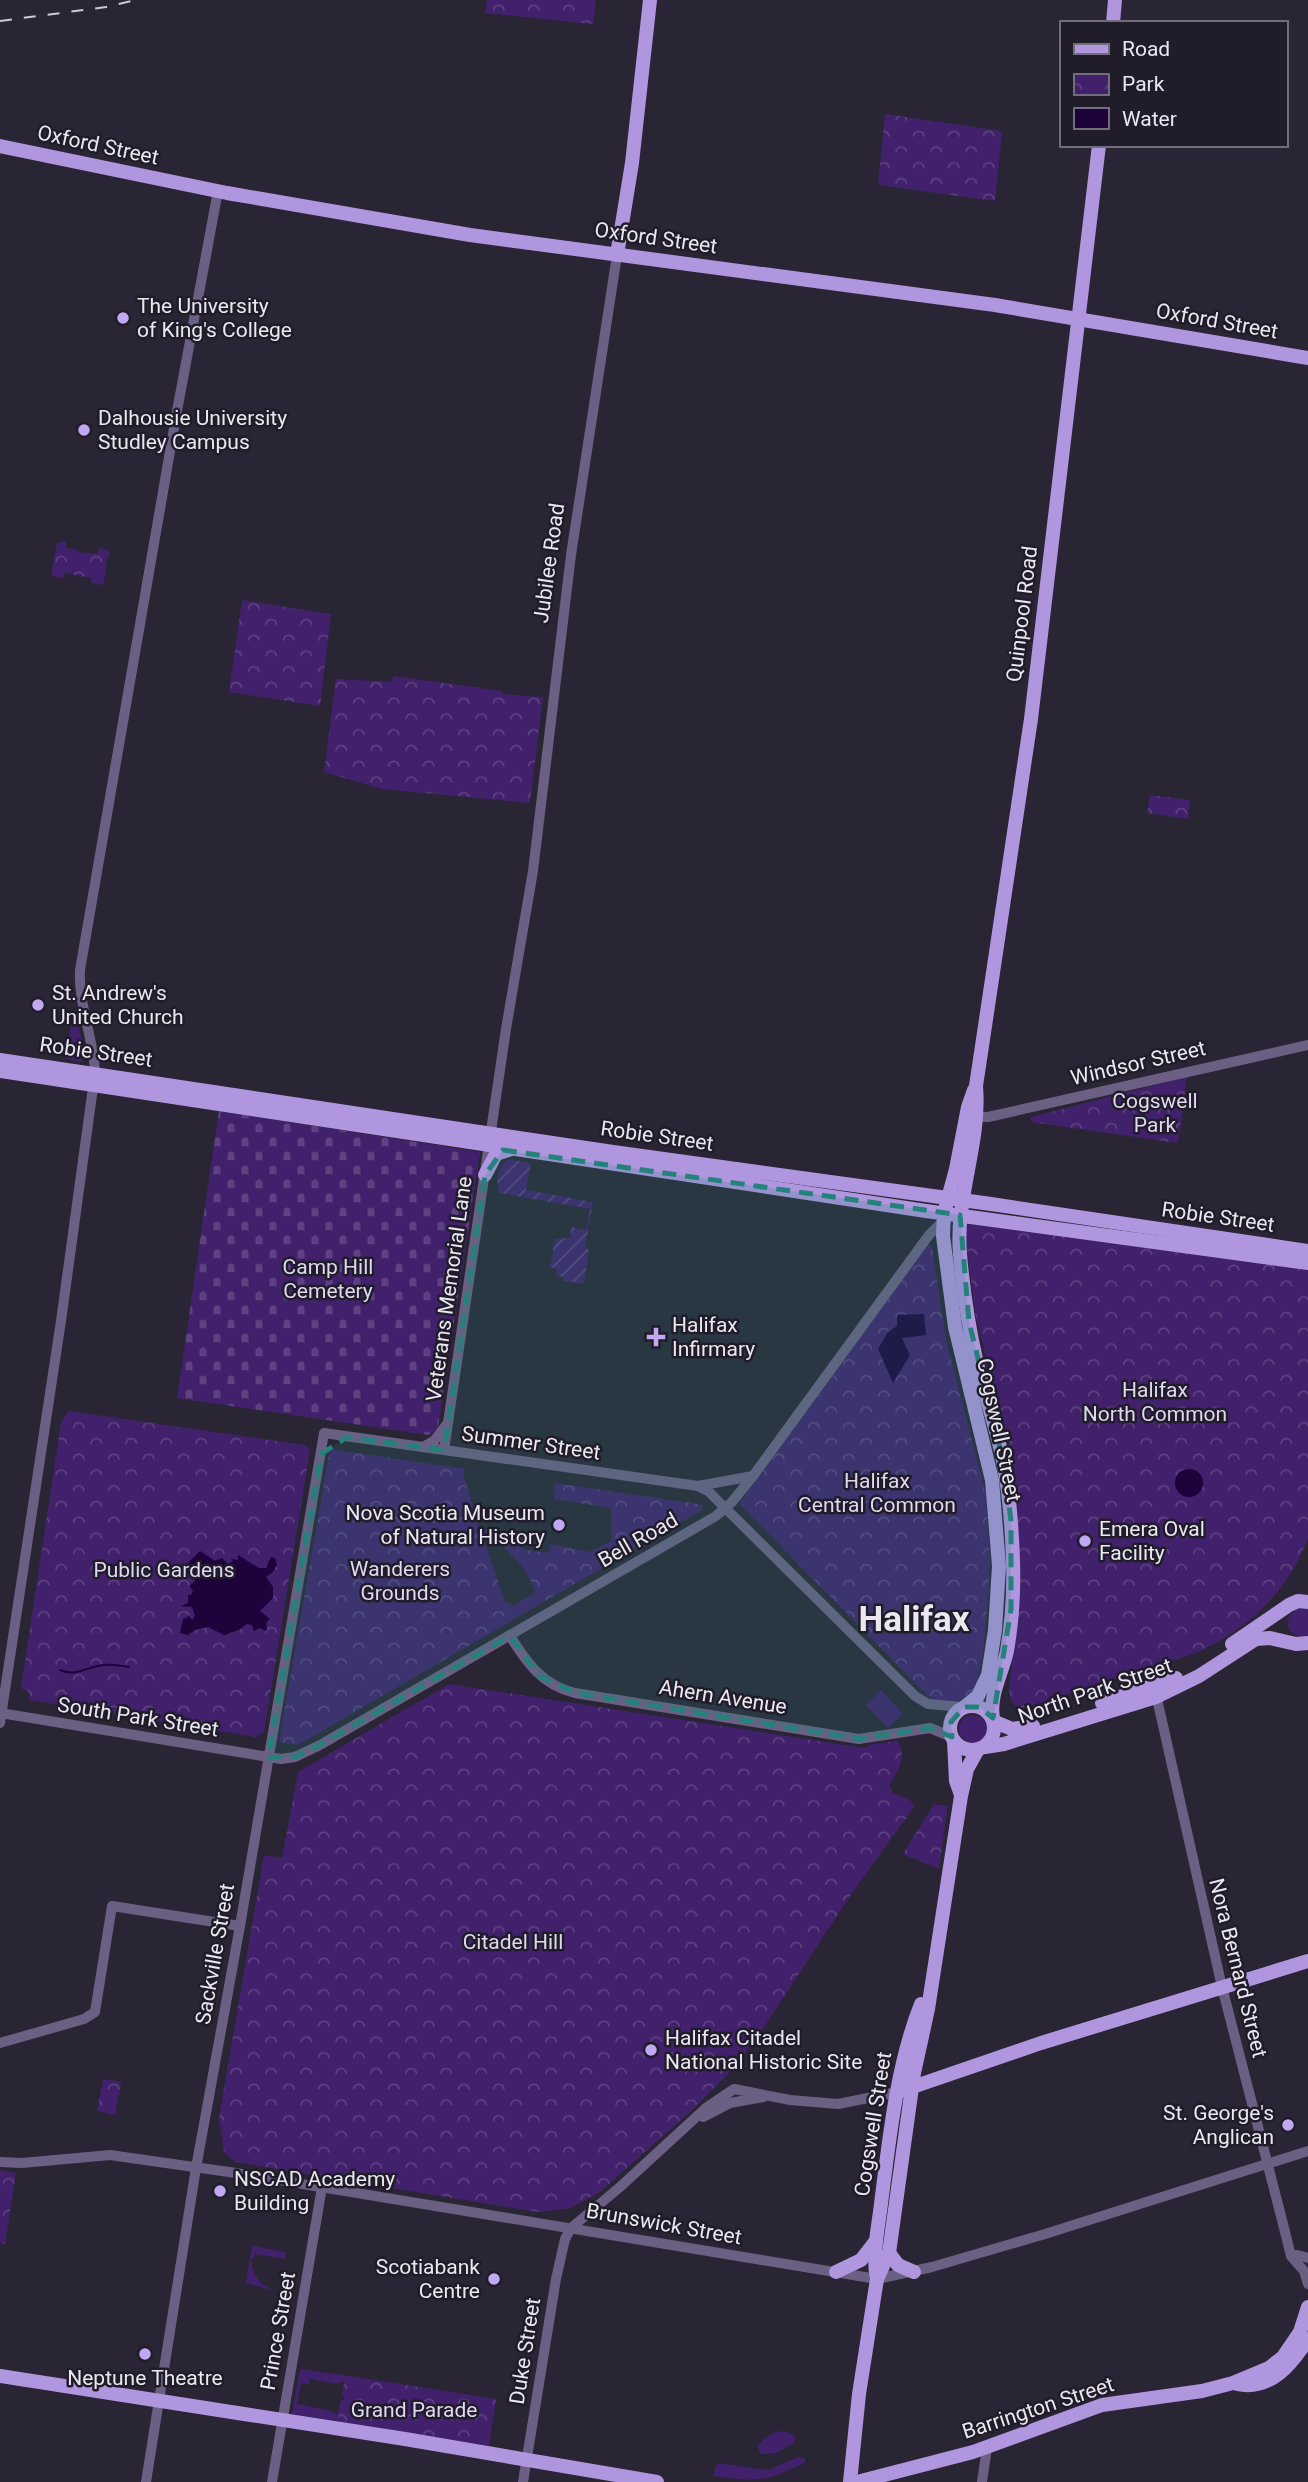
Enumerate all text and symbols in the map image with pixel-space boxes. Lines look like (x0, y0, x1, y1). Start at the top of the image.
legend (1060, 21, 1287, 147)
text: Road (1122, 37, 1170, 61)
text: Park (1122, 72, 1165, 96)
text: Water (1122, 107, 1177, 131)
street label: Oxford Street (35, 120, 161, 170)
street label: Oxford Street (593, 218, 719, 258)
place label: The University of King's College (137, 294, 292, 342)
street label: Oxford Street (1154, 298, 1280, 344)
marker: The University of King's College (115, 310, 131, 326)
place label: Dalhousie University Studley Campus (98, 406, 287, 454)
marker: Dalhousie University Studley Campus (76, 422, 92, 438)
street label: Jubilee Road (529, 501, 569, 625)
street label: Quinpool Road (1002, 545, 1042, 683)
place label: St. Andrew's United Church (52, 981, 184, 1029)
marker: St. Andrew's United Church (30, 997, 46, 1013)
street label: Robie Street (38, 1032, 154, 1072)
street label: Windsor Street (1068, 1036, 1208, 1090)
park label: Cogswell Park (1112, 1089, 1198, 1137)
street label: Robie Street (599, 1116, 715, 1156)
street label: Veterans Memorial Lane (421, 1175, 477, 1403)
street label: Robie Street (1160, 1197, 1276, 1237)
park label: Camp Hill Cemetery (283, 1255, 373, 1303)
place label: Halifax Infirmary (672, 1313, 755, 1361)
marker: Halifax Infirmary (646, 1327, 666, 1347)
street label: Cogswell Street (972, 1356, 1026, 1504)
park label: Halifax North Common (1083, 1378, 1227, 1426)
street label: Summer Street (460, 1421, 602, 1465)
park label: Halifax Central Common (798, 1469, 956, 1517)
place label: Nova Scotia Museum of Natural History (346, 1501, 545, 1549)
street label: Bell Road (594, 1508, 682, 1572)
marker: Nova Scotia Museum of Natural History (551, 1517, 567, 1533)
place label: Emera Oval Facility (1099, 1517, 1205, 1565)
marker: Emera Oval Facility (1077, 1533, 1093, 1549)
park label: Wanderers Grounds (350, 1557, 450, 1605)
park label: Public Gardens (93, 1558, 235, 1582)
district label: Halifax (858, 1599, 970, 1640)
street label: North Park Street (1015, 1653, 1175, 1729)
street label: Ahern Avenue (657, 1675, 789, 1719)
street label: South Park Street (56, 1692, 220, 1742)
street label: Nora Bernard Street (1204, 1876, 1272, 2060)
street label: Sackville Street (191, 1881, 239, 2026)
park label: Citadel Hill (463, 1930, 563, 1954)
place label: Halifax Citadel National Historic Site (665, 2026, 862, 2074)
marker: Halifax Citadel National Historic Site (643, 2042, 659, 2058)
street label: Cogswell Street (850, 2050, 896, 2198)
place label: St. George's Anglican (1163, 2101, 1274, 2149)
marker: St. George's Anglican (1280, 2117, 1296, 2133)
place label: NSCAD Academy Building (234, 2167, 395, 2215)
marker: NSCAD Academy Building (212, 2183, 228, 2199)
street label: Brunswick Street (584, 2199, 744, 2250)
place label: Scotiabank Centre (376, 2255, 480, 2303)
street label: Prince Street (256, 2270, 300, 2392)
marker: Scotiabank Centre (486, 2271, 502, 2287)
street label: Duke Street (505, 2296, 545, 2406)
marker: Neptune Theatre (137, 2346, 153, 2362)
place label: Neptune Theatre (67, 2366, 223, 2390)
street label: Barrington Street (959, 2372, 1117, 2444)
park label: Grand Parade (351, 2398, 477, 2422)

